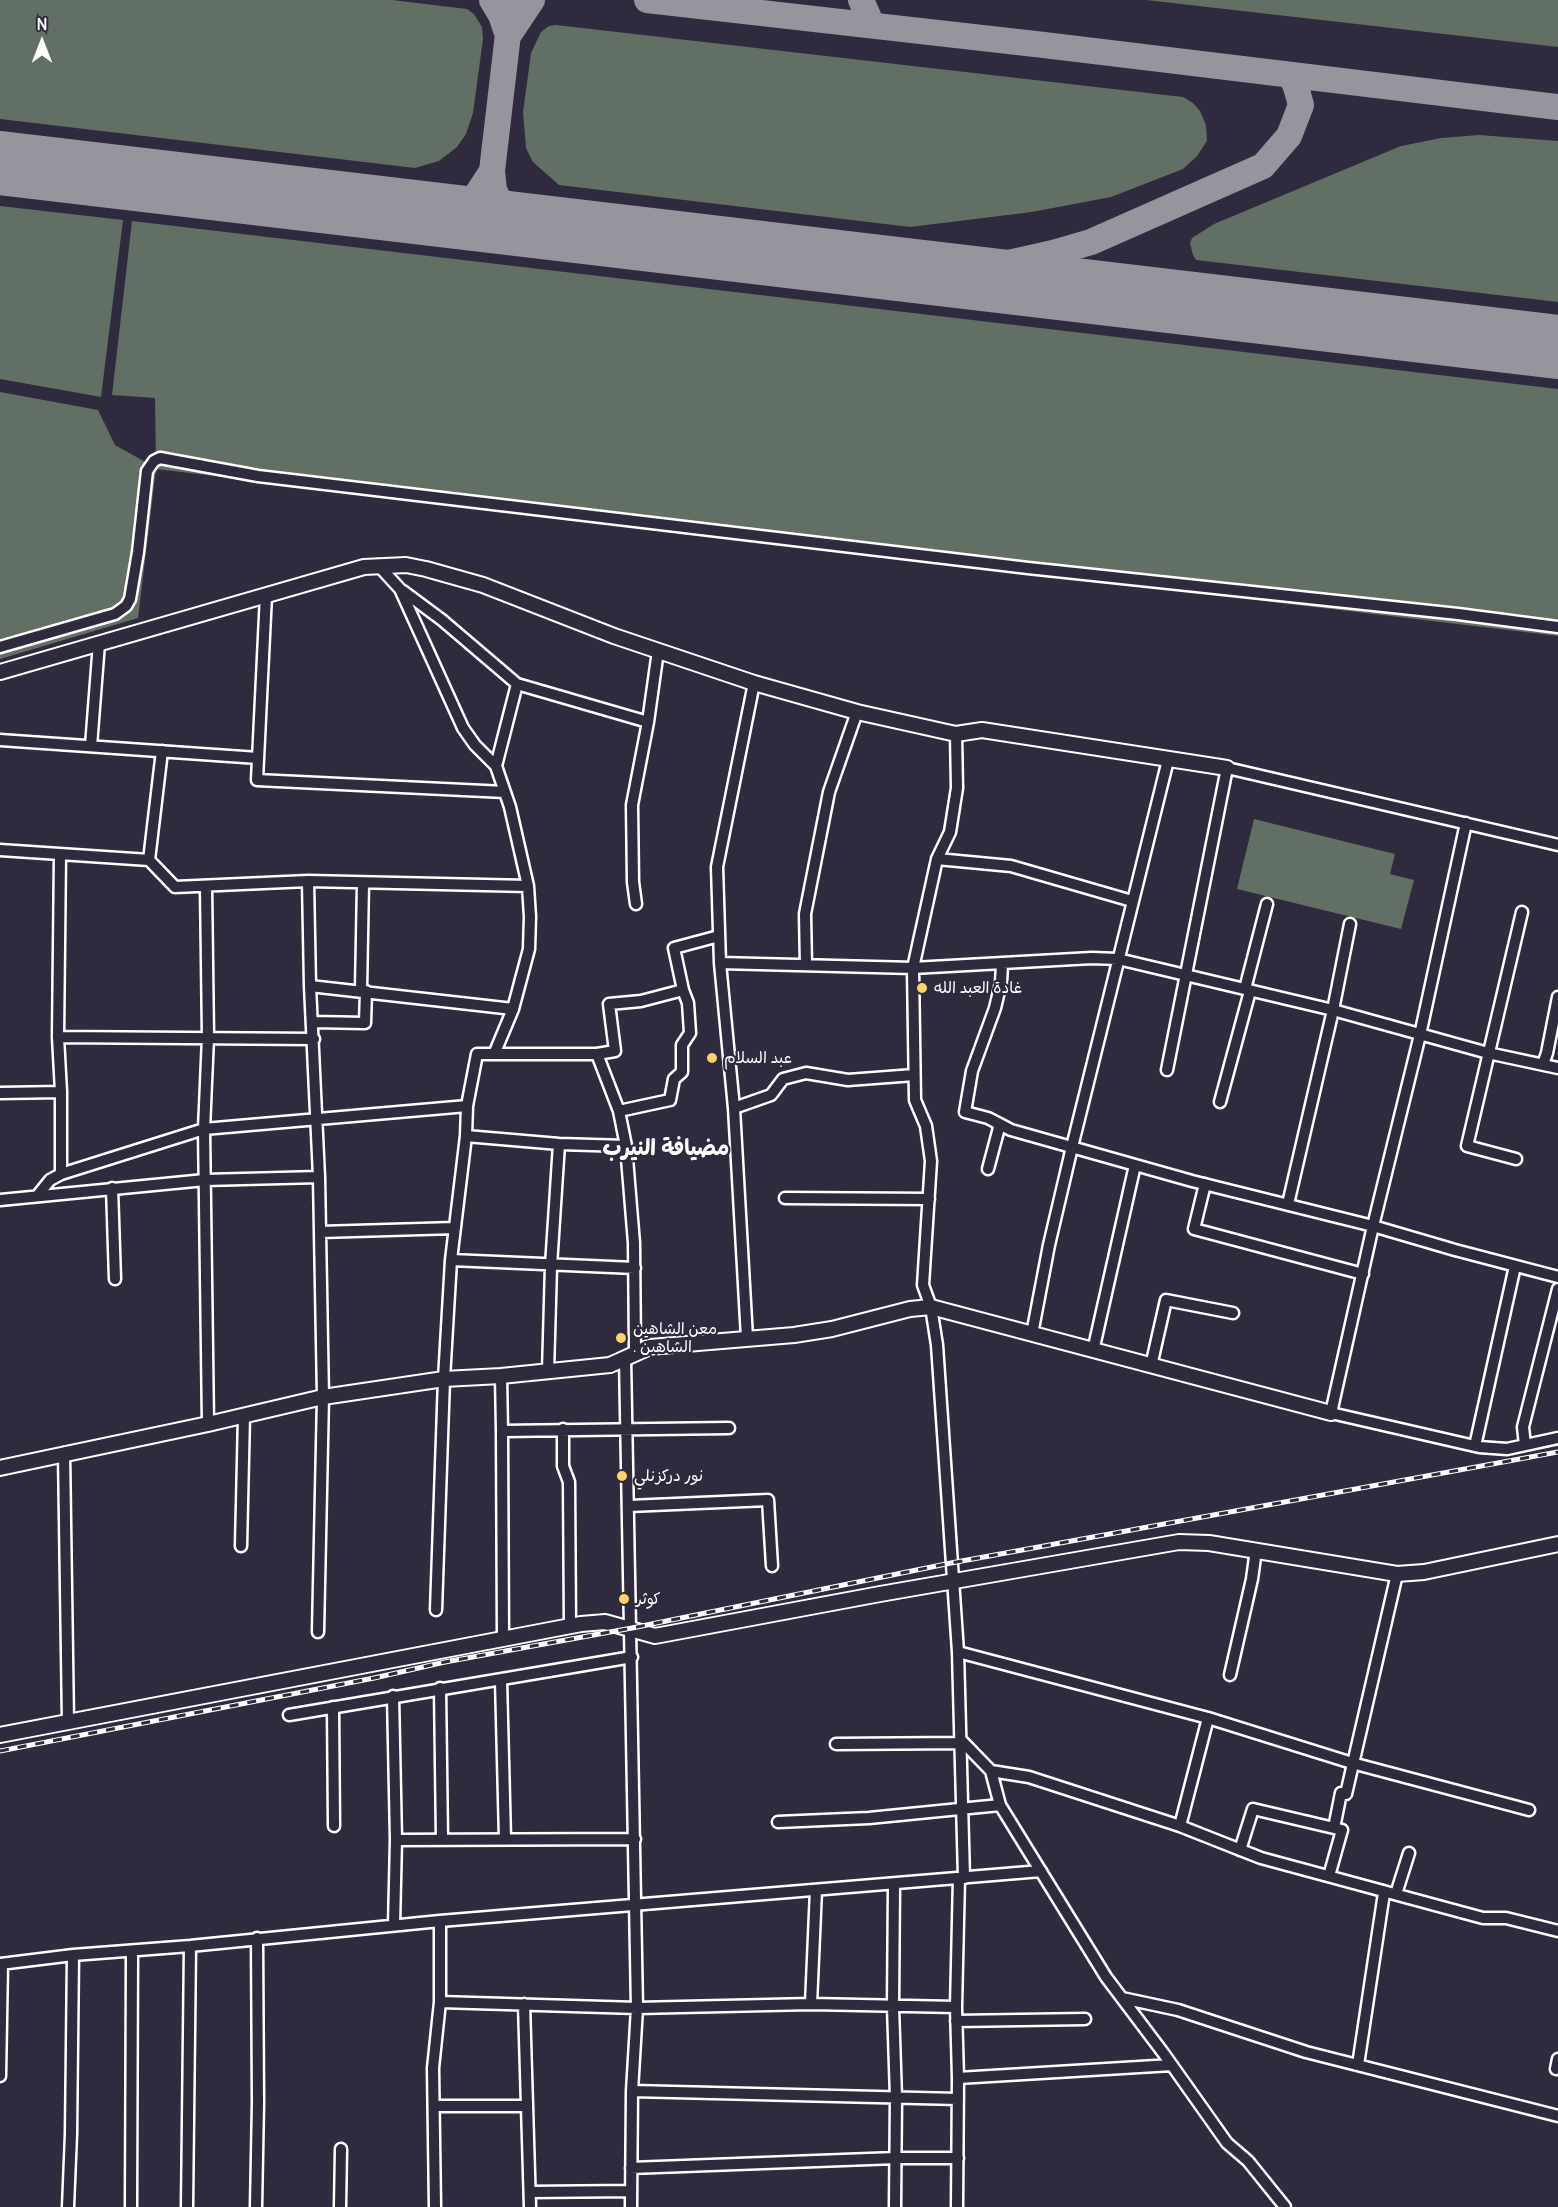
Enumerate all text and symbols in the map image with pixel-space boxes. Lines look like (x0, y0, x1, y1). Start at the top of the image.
north arrow (12, 12, 72, 72)
text: N (36, 14, 48, 34)
place label: غادة العبد الله (934, 978, 1022, 998)
marker: غادة العبد الله (915, 981, 929, 995)
place label: عبد السلام (724, 1048, 792, 1068)
marker: عبد السلام (705, 1051, 719, 1065)
district label: مضيافة النيرب (603, 1136, 729, 1162)
place label: معن الشاهين . الشاهين (633, 1319, 717, 1357)
marker: معن الشاهين . الشاهين (614, 1331, 628, 1345)
place label: نور دركزنلي (634, 1466, 703, 1486)
marker: نور دركزنلي (615, 1469, 629, 1483)
place label: كوثر (636, 1589, 661, 1609)
marker: كوثر (617, 1592, 631, 1606)

